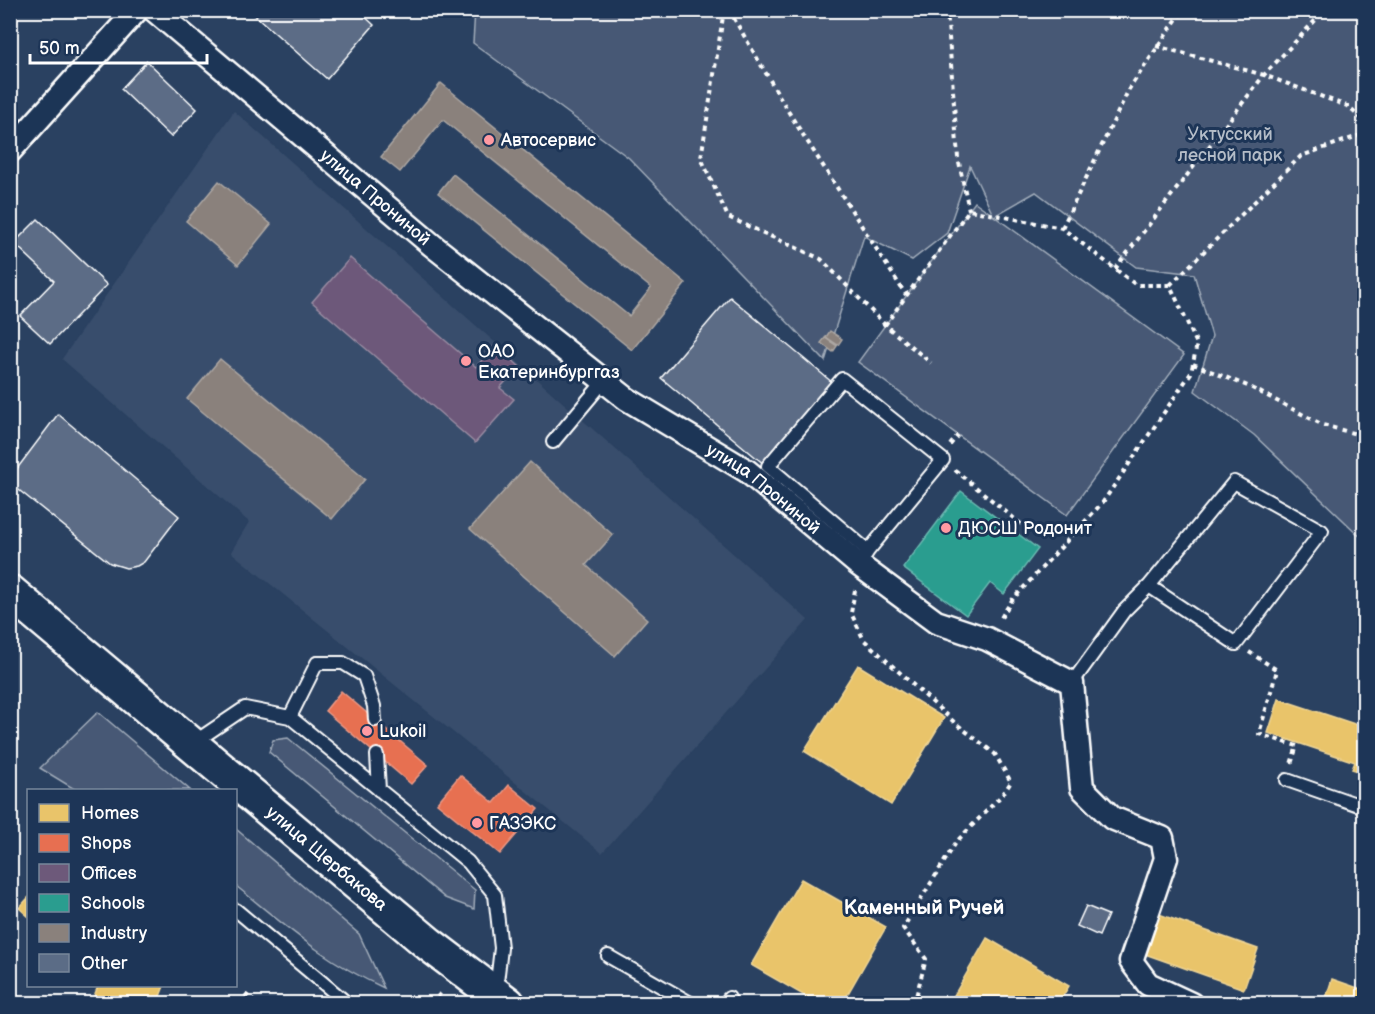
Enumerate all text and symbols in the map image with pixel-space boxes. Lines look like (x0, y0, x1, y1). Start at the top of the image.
scale bar (30, 27, 207, 65)
text: 50 m (39, 38, 80, 59)
park label: Уктусский лесной парк (1178, 124, 1283, 166)
place label: Автосервис (500, 130, 596, 151)
marker: Автосервис (482, 133, 496, 147)
street label: улица Прониной (316, 145, 435, 250)
place label: ОАО Екатеринбурггаз (478, 341, 620, 383)
marker: ОАО Екатеринбурггаз (459, 354, 473, 368)
street label: улица Прониной (703, 439, 825, 539)
place label: ДЮСШ Родонит (958, 518, 1093, 539)
marker: ДЮСШ Родонит (939, 521, 953, 535)
place label: Lukoil (379, 721, 426, 742)
marker: Lukoil (360, 724, 374, 738)
legend (27, 789, 237, 987)
street label: улица Щербакова (262, 801, 392, 915)
text: Homes (81, 803, 139, 824)
place label: ГАЗЭКС (489, 813, 556, 834)
marker: ГАЗЭКС (470, 816, 484, 830)
text: Shops (81, 833, 132, 854)
text: Offices (81, 863, 137, 884)
text: Schools (81, 893, 145, 914)
district label: Каменный Ручей (844, 896, 1004, 920)
text: Industry (81, 923, 148, 944)
text: Other (81, 953, 128, 974)

